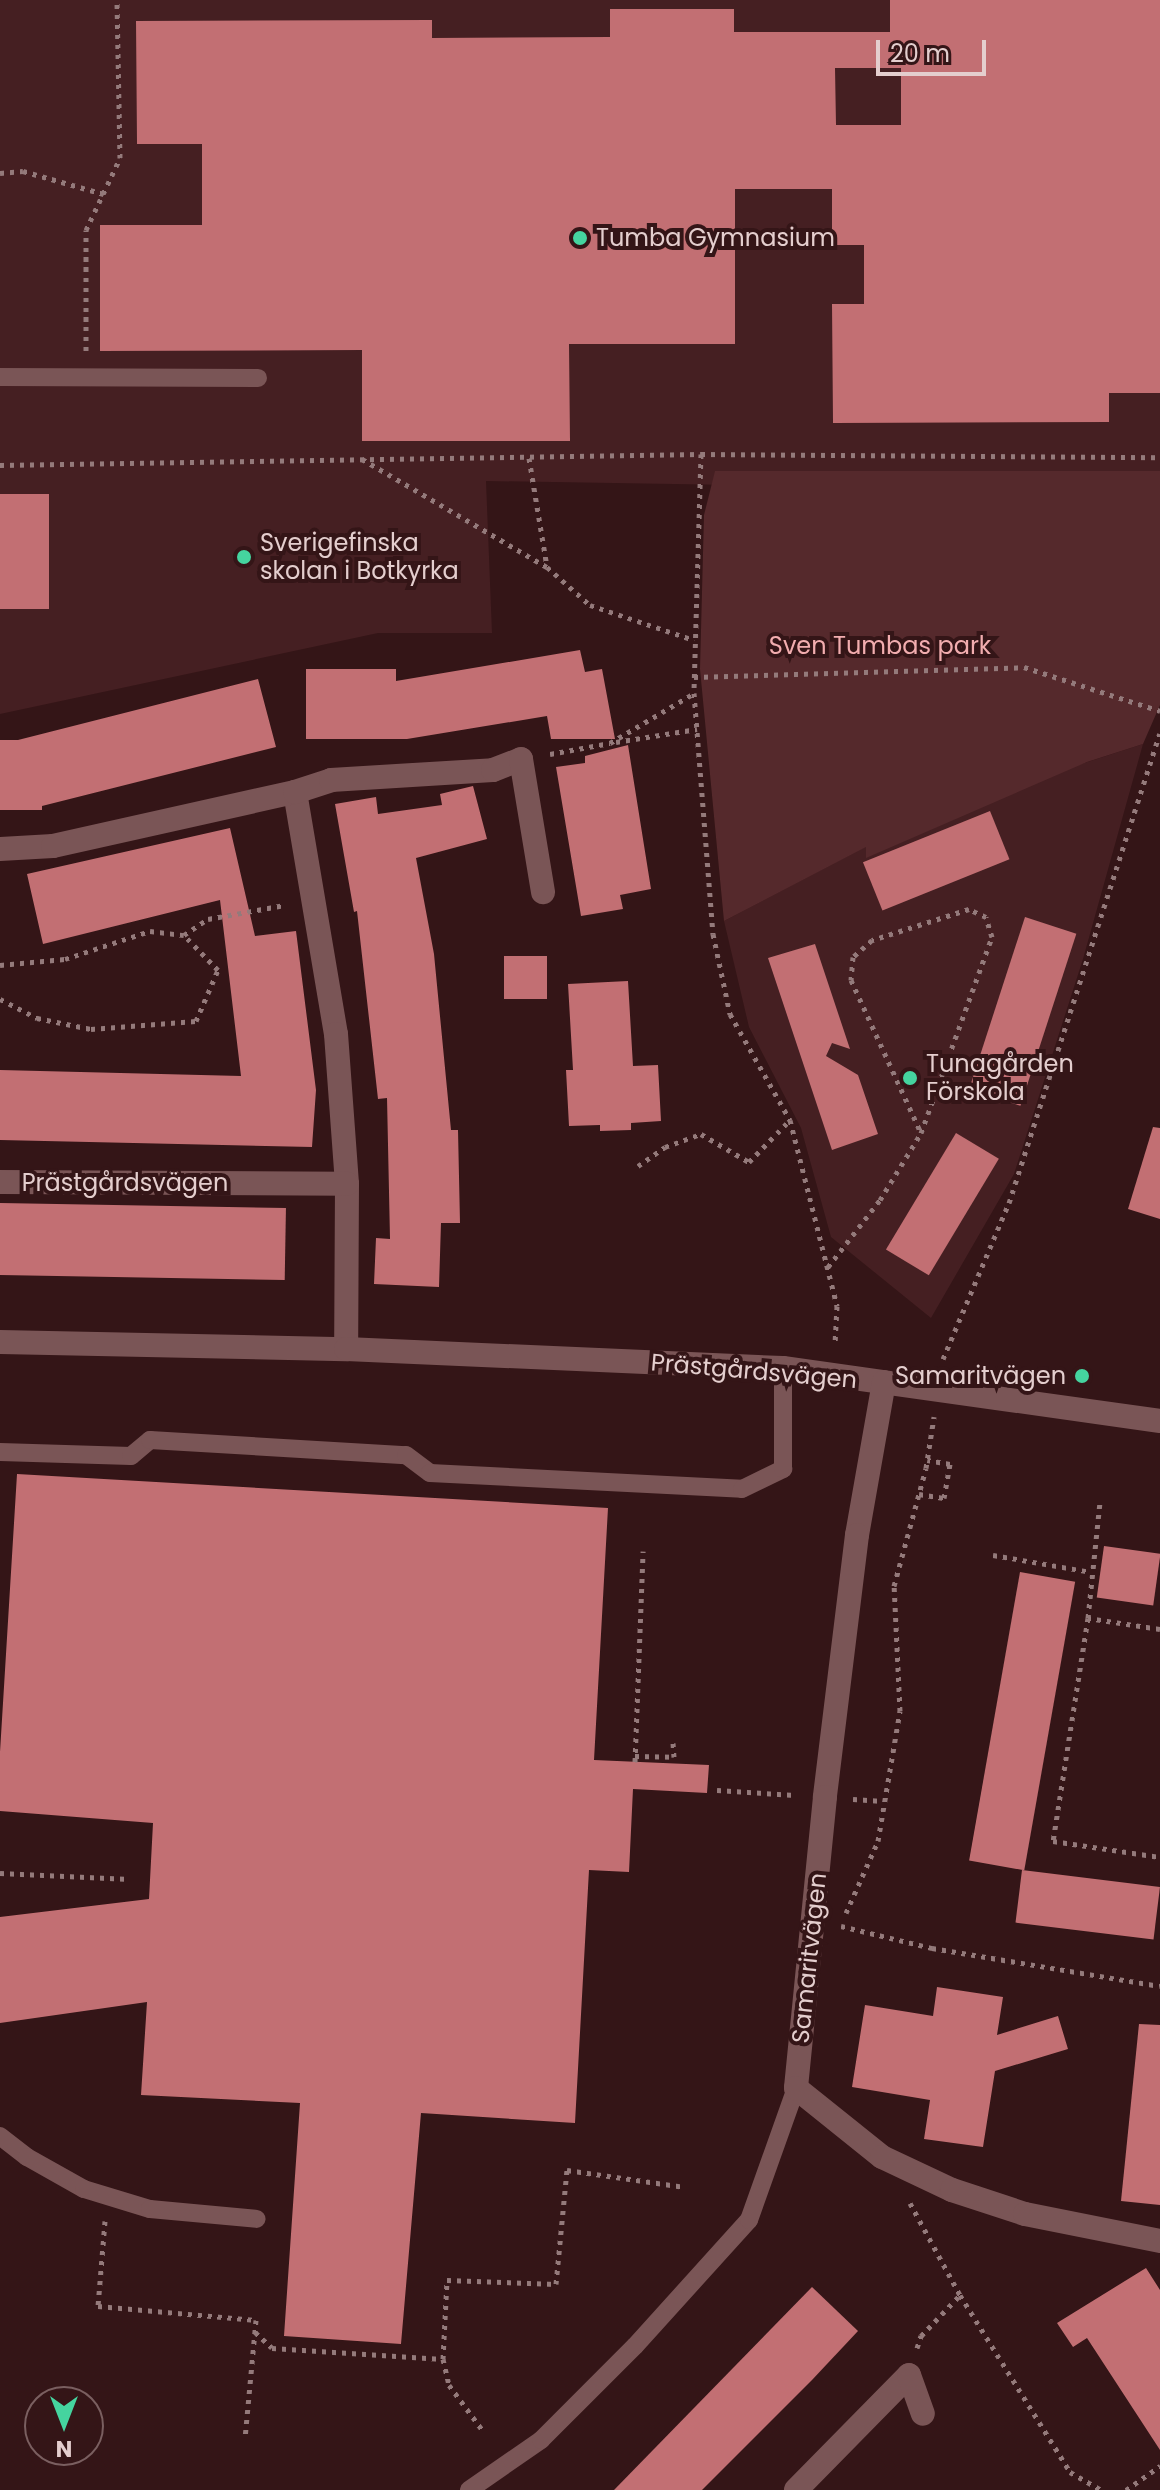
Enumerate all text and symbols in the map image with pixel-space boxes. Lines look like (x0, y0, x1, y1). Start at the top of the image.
scale bar (880, 24, 990, 74)
text: 20 m (890, 37, 950, 70)
place label: Tumba Gymnasium (596, 224, 835, 252)
marker: Tumba Gymnasium (571, 229, 589, 247)
place label: Sverigefinska skolan i Botkyrka (260, 529, 459, 585)
marker: Sverigefinska skolan i Botkyrka (235, 548, 253, 566)
park label: Sven Tumbas park (769, 632, 991, 660)
place label: Tunagården Förskola (926, 1050, 1074, 1106)
marker: Tunagården Förskola (901, 1069, 919, 1087)
street label: Prästgårdsvägen (22, 1169, 228, 1197)
street label: Prästgårdsvägen (650, 1348, 858, 1394)
place label: Samaritvägen (895, 1362, 1066, 1390)
marker: Samaritvägen (1073, 1367, 1091, 1385)
street label: Samaritvägen (786, 1871, 832, 2045)
north arrow (24, 2386, 104, 2466)
text: N (56, 2433, 72, 2464)

